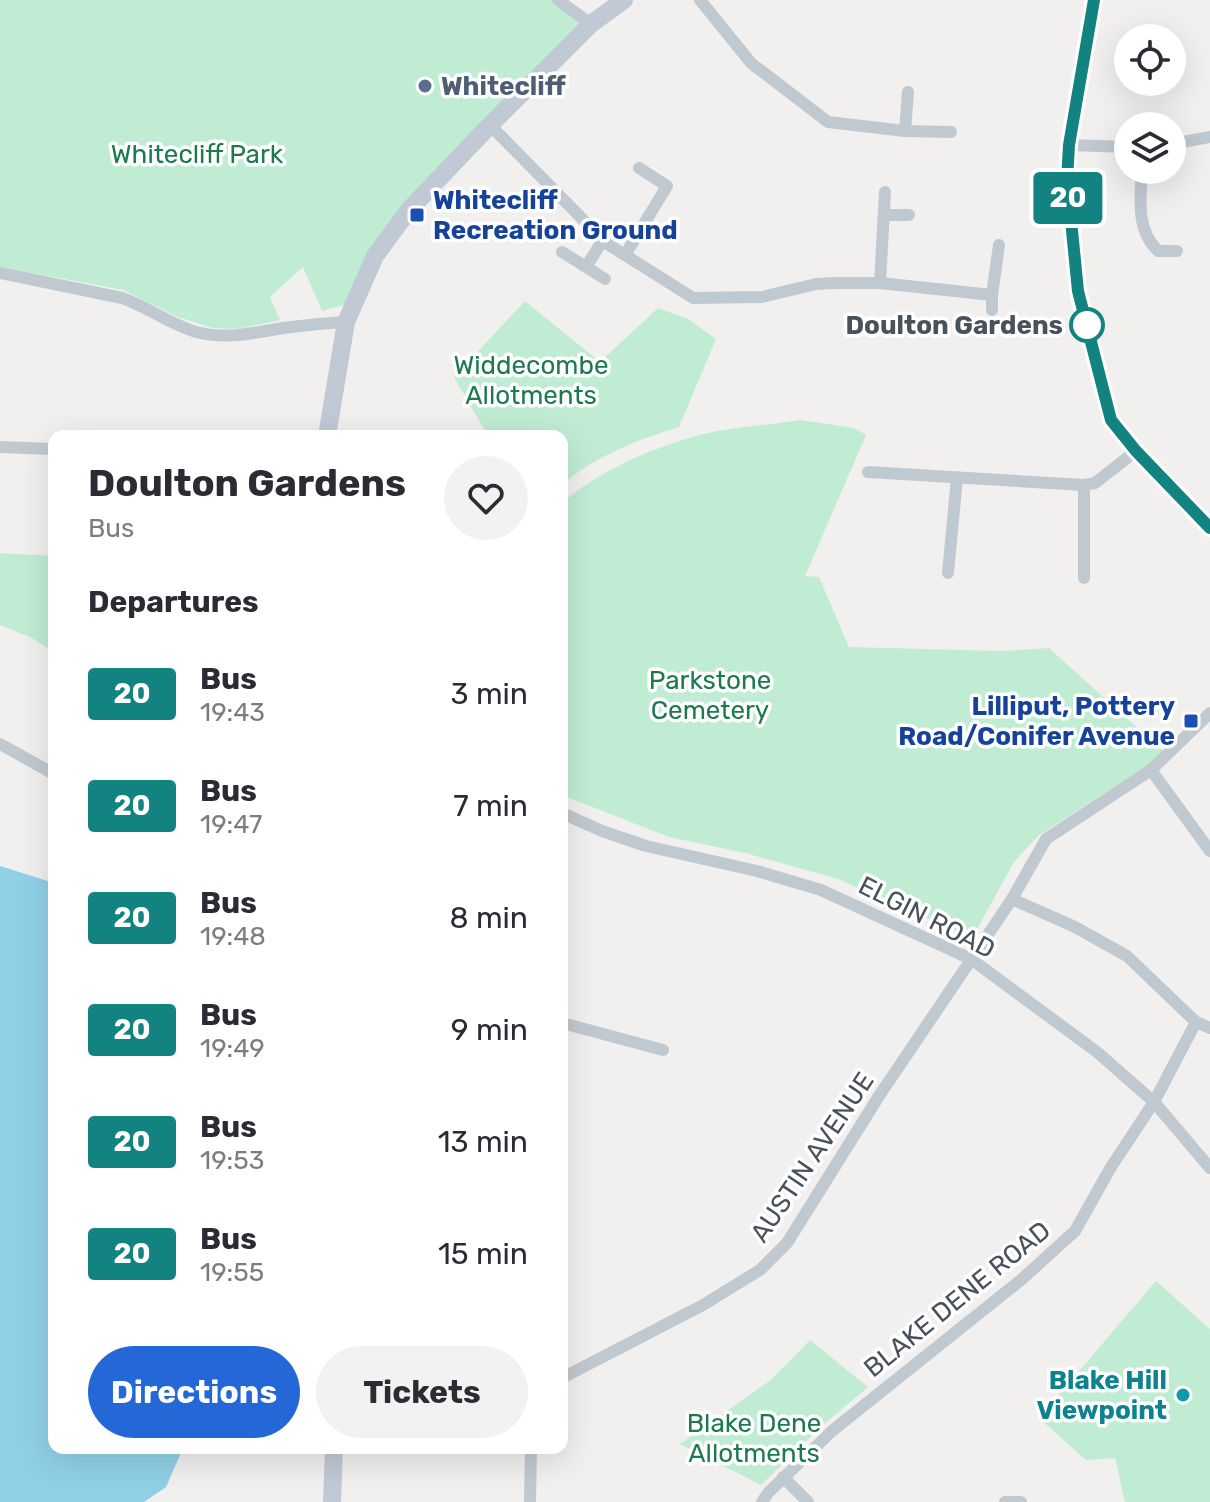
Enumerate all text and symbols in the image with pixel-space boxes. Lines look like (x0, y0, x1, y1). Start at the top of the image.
map controls (1114, 24, 1186, 184)
button: locate (1114, 24, 1186, 96)
place label: Whitecliff (441, 71, 566, 102)
marker: Whitecliff (416, 77, 434, 95)
button: layers (1114, 112, 1186, 184)
park label: Whitecliff Park (111, 139, 284, 170)
line badge: 20 (1032, 172, 1104, 224)
text: 20 (1049, 181, 1087, 214)
place label: Whitecliff Recreation Ground (433, 185, 678, 246)
marker: Whitecliff Recreation Ground (408, 206, 426, 224)
marker: Doulton Gardens (1070, 308, 1104, 342)
place label: Doulton Gardens (845, 310, 1063, 341)
park label: Widdecombe Allotments (453, 350, 609, 411)
button: heart (444, 456, 528, 540)
text: Doulton Gardens (88, 460, 406, 506)
text: Bus (88, 513, 134, 544)
text: Departures (88, 584, 259, 620)
text: Bus (200, 661, 257, 697)
park label: Parkstone Cemetery (649, 665, 771, 726)
text: 3 min (451, 676, 528, 712)
text: 20 (113, 677, 151, 710)
place label: Lilliput, Pottery Road/Conifer Avenue (898, 691, 1175, 752)
text: 19:43 (200, 697, 265, 728)
marker: Lilliput, Pottery Road/Conifer Avenue (1182, 712, 1200, 730)
text: Bus (200, 773, 257, 809)
text: 7 min (453, 788, 528, 824)
text: 20 (113, 789, 151, 822)
text: 19:47 (200, 809, 262, 840)
street label: ELGIN ROAD (853, 870, 1000, 965)
text: Bus (200, 885, 257, 921)
text: 8 min (449, 900, 528, 936)
text: 20 (113, 901, 151, 934)
text: 19:48 (200, 921, 266, 952)
text: Bus (200, 997, 257, 1033)
text: 9 min (451, 1012, 528, 1048)
text: 20 (113, 1013, 151, 1046)
text: 19:49 (200, 1033, 265, 1064)
street label: AUSTIN AVENUE (744, 1066, 881, 1248)
text: Bus (200, 1109, 257, 1145)
text: 13 min (438, 1124, 528, 1160)
text: 20 (113, 1125, 151, 1158)
text: 19:53 (200, 1145, 264, 1176)
street label: BLAKE DENE ROAD (858, 1215, 1057, 1384)
text: Bus (200, 1221, 257, 1257)
text: 15 min (438, 1236, 528, 1272)
text: 20 (113, 1237, 151, 1270)
text: 19:55 (200, 1257, 264, 1288)
button: Directions (88, 1346, 300, 1438)
button: Tickets (316, 1346, 528, 1438)
place label: Blake Hill Viewpoint (1037, 1365, 1167, 1426)
marker: Blake Hill Viewpoint (1174, 1386, 1192, 1404)
park label: Blake Dene Allotments (687, 1408, 821, 1469)

